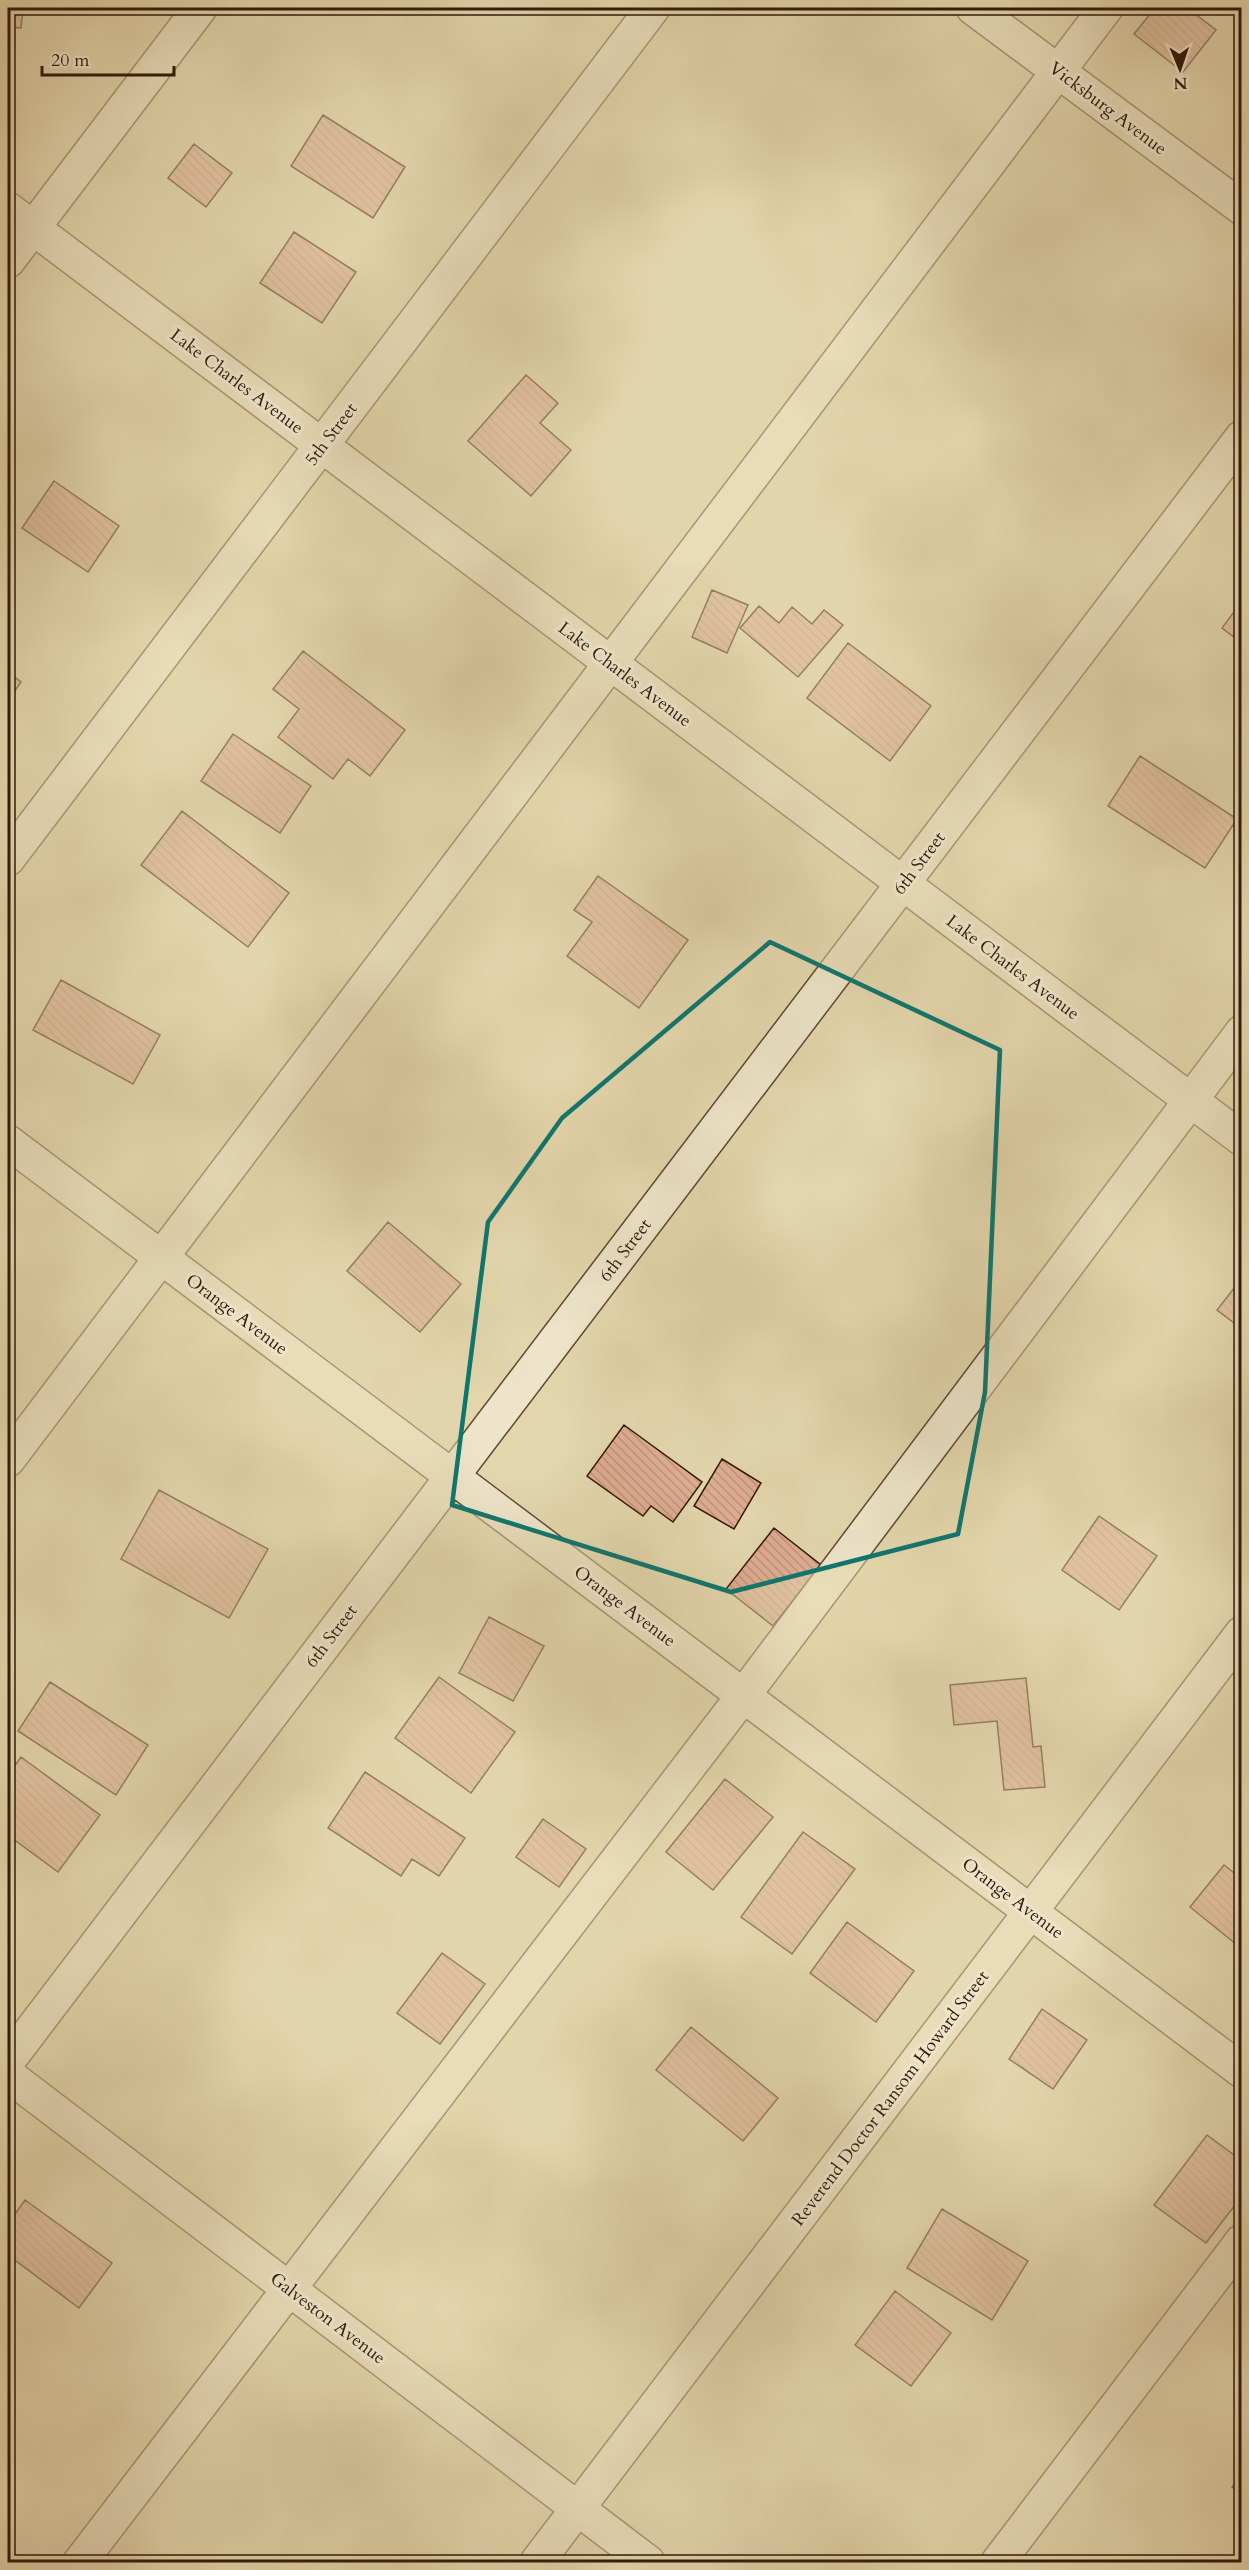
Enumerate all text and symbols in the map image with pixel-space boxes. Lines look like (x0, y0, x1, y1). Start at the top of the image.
scale bar (42, 39, 174, 77)
north arrow (1150, 39, 1210, 99)
text: 20 m (51, 48, 90, 73)
street label: Vicksburg Avenue (1044, 56, 1172, 161)
text: N (1173, 72, 1188, 94)
street label: Lake Charles Avenue (165, 323, 309, 440)
street label: 5th Street (299, 397, 364, 471)
street label: Lake Charles Avenue (553, 616, 697, 733)
street label: 6th Street (887, 826, 952, 900)
street label: Lake Charles Avenue (941, 909, 1085, 1026)
street label: 6th Street (593, 1213, 658, 1287)
street label: Orange Avenue (181, 1268, 293, 1361)
street label: Orange Avenue (569, 1560, 681, 1653)
street label: 6th Street (299, 1599, 364, 1673)
street label: Orange Avenue (957, 1852, 1069, 1945)
street label: Reverend Doctor Ransom Howard Street (786, 1965, 995, 2231)
street label: Galveston Avenue (265, 2267, 391, 2370)

